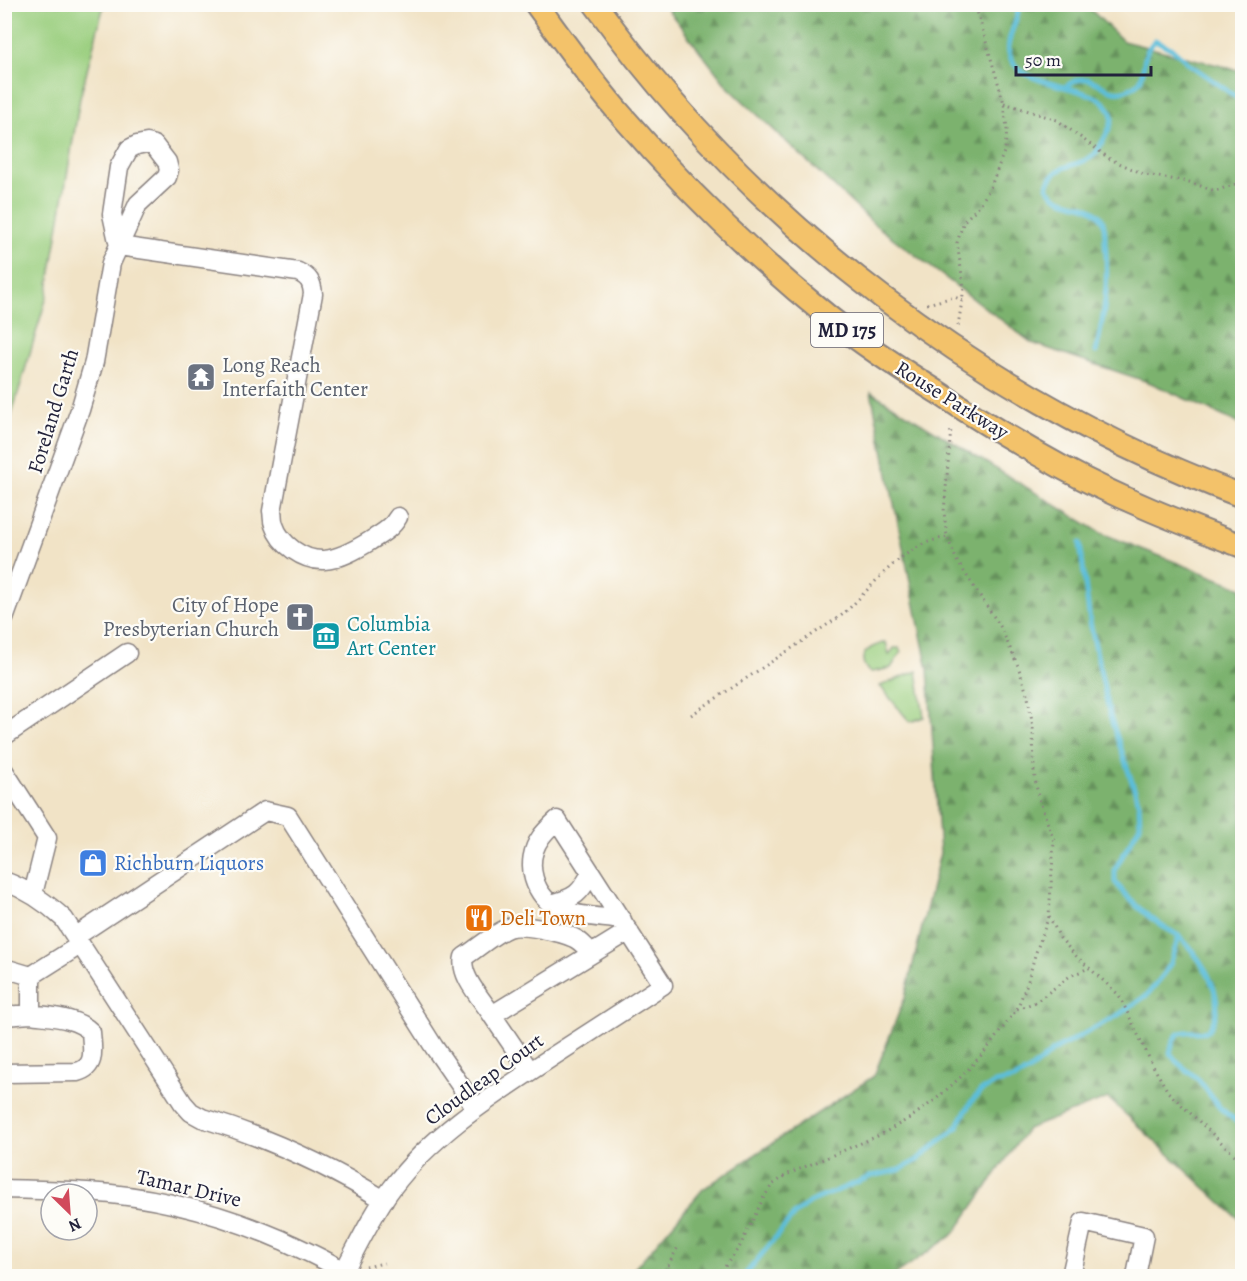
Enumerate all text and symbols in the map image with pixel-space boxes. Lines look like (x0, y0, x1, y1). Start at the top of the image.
scale bar (1016, 39, 1151, 77)
text: 50 m (1025, 48, 1061, 72)
road number: MD 175 (811, 313, 883, 347)
street label: Foreland Garth (21, 345, 85, 477)
place label: Long Reach Interfaith Center (222, 351, 368, 403)
street label: Rouse Parkway (890, 354, 1015, 446)
temple icon: Long Reach Interfaith Center (185, 361, 217, 393)
place label: City of Hope Presbyterian Church (103, 591, 279, 643)
church icon: City of Hope Presbyterian Church (284, 601, 316, 633)
place label: Columbia Art Center (346, 610, 436, 662)
museum icon: Columbia Art Center (310, 620, 342, 652)
shop icon: Richburn Liquors (77, 847, 109, 879)
place label: Richburn Liquors (114, 849, 264, 877)
restaurant icon: Deli Town (463, 902, 495, 934)
place label: Deli Town (500, 904, 586, 932)
street label: Cloudleap Court (419, 1026, 549, 1132)
street label: Tamar Drive (134, 1162, 244, 1214)
north arrow (39, 1182, 99, 1242)
text: N (65, 1212, 85, 1237)

